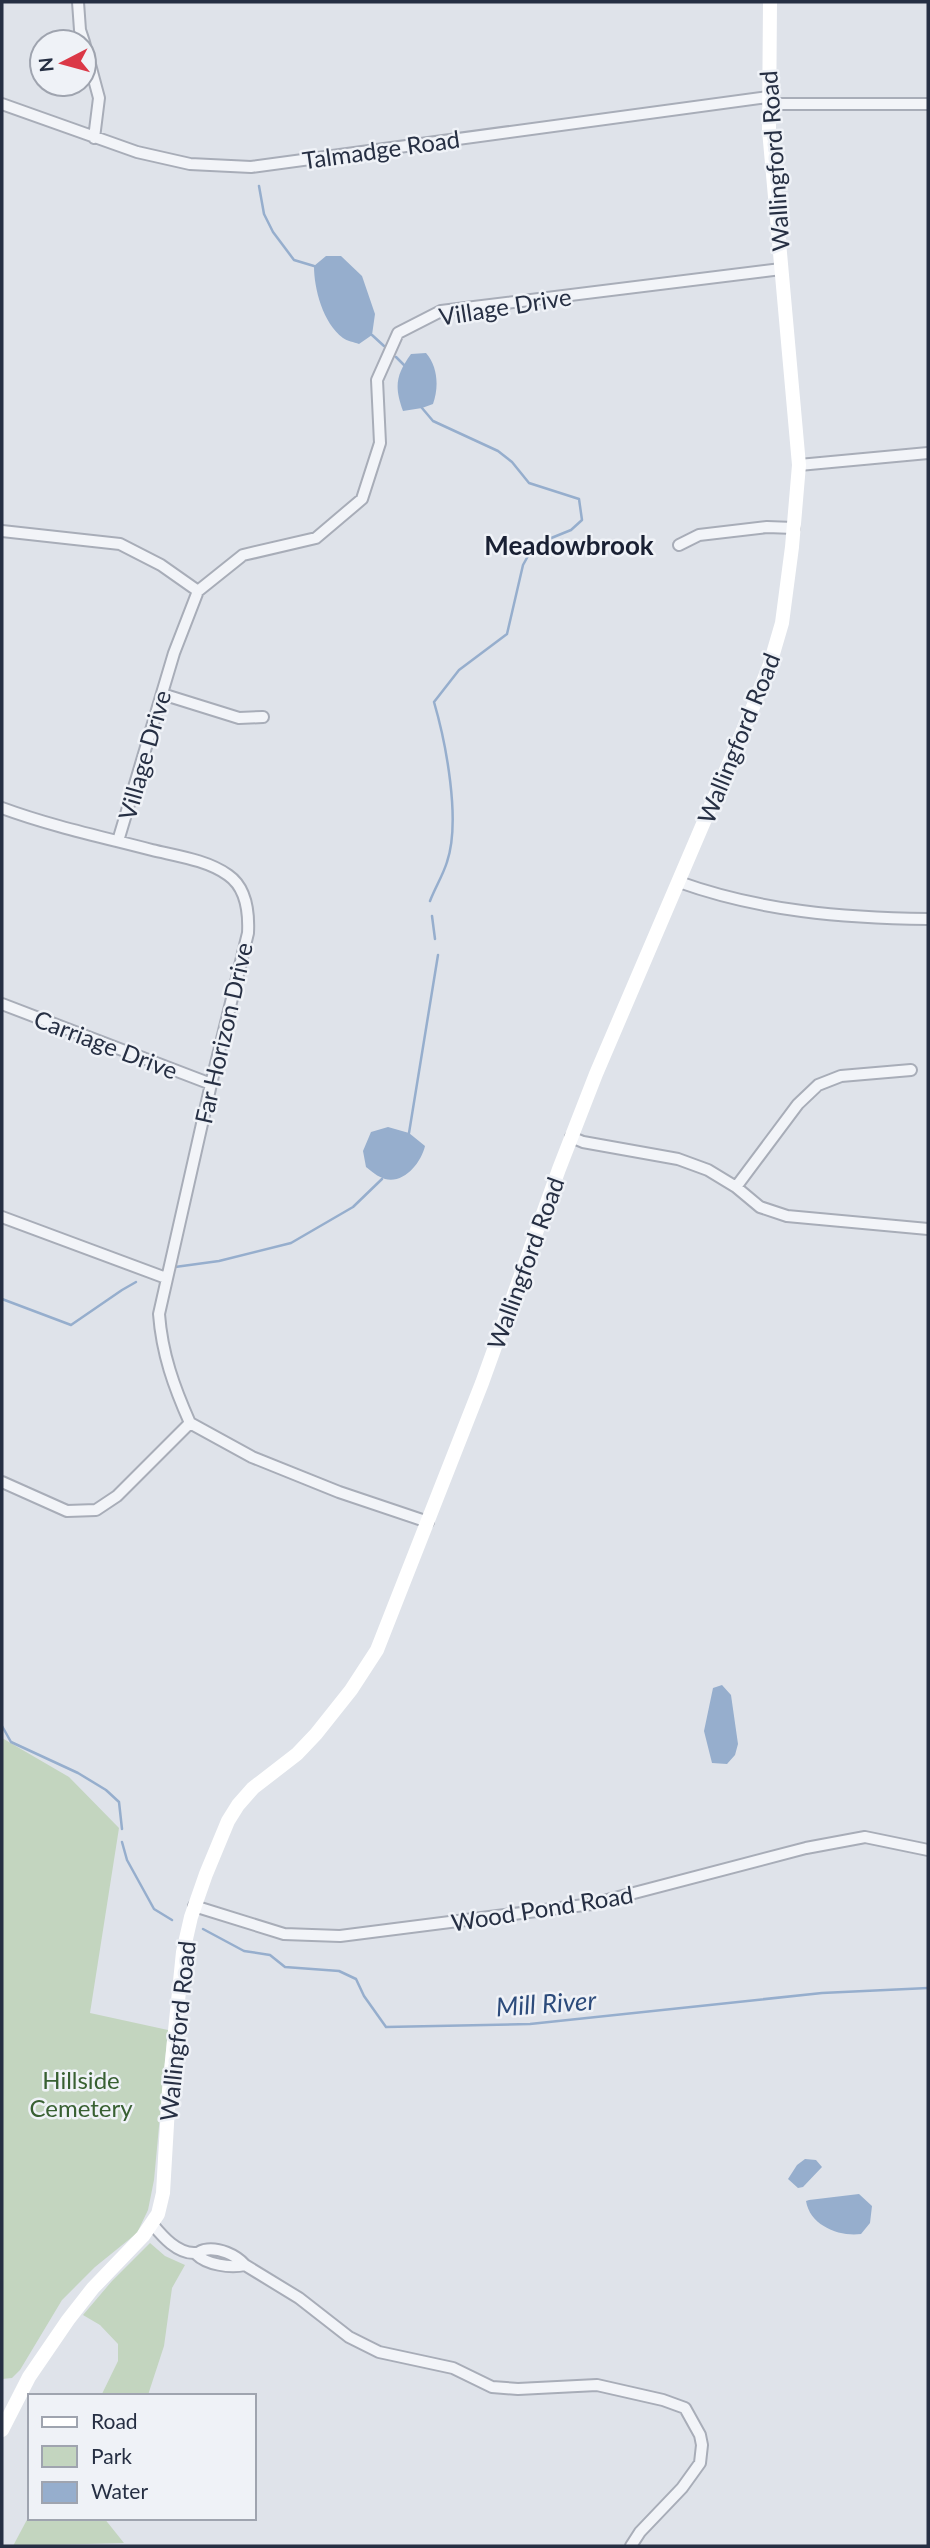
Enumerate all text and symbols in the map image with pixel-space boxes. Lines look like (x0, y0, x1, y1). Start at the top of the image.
north arrow (28, 28, 98, 98)
text: N (33, 56, 58, 73)
street label: Wallingford Road (753, 70, 795, 252)
street label: Talmadge Road (301, 124, 461, 174)
street label: Village Drive (437, 281, 573, 331)
district label: Meadowbrook (484, 529, 654, 561)
street label: Wallingford Road (691, 649, 785, 827)
street label: Village Drive (112, 687, 176, 823)
street label: Far Horizon Drive (188, 940, 258, 1126)
street label: Carriage Drive (30, 1003, 182, 1085)
street label: Wallingford Road (480, 1173, 570, 1353)
street label: Wood Pond Road (449, 1879, 635, 1937)
street label: Wallingford Road (153, 1939, 201, 2123)
water label: Mill River (495, 1983, 598, 2022)
park label: Hillside Cemetery (29, 2065, 133, 2122)
legend (28, 2394, 256, 2520)
text: Road (91, 2408, 138, 2433)
text: Park (91, 2443, 132, 2468)
text: Water (91, 2478, 148, 2503)

